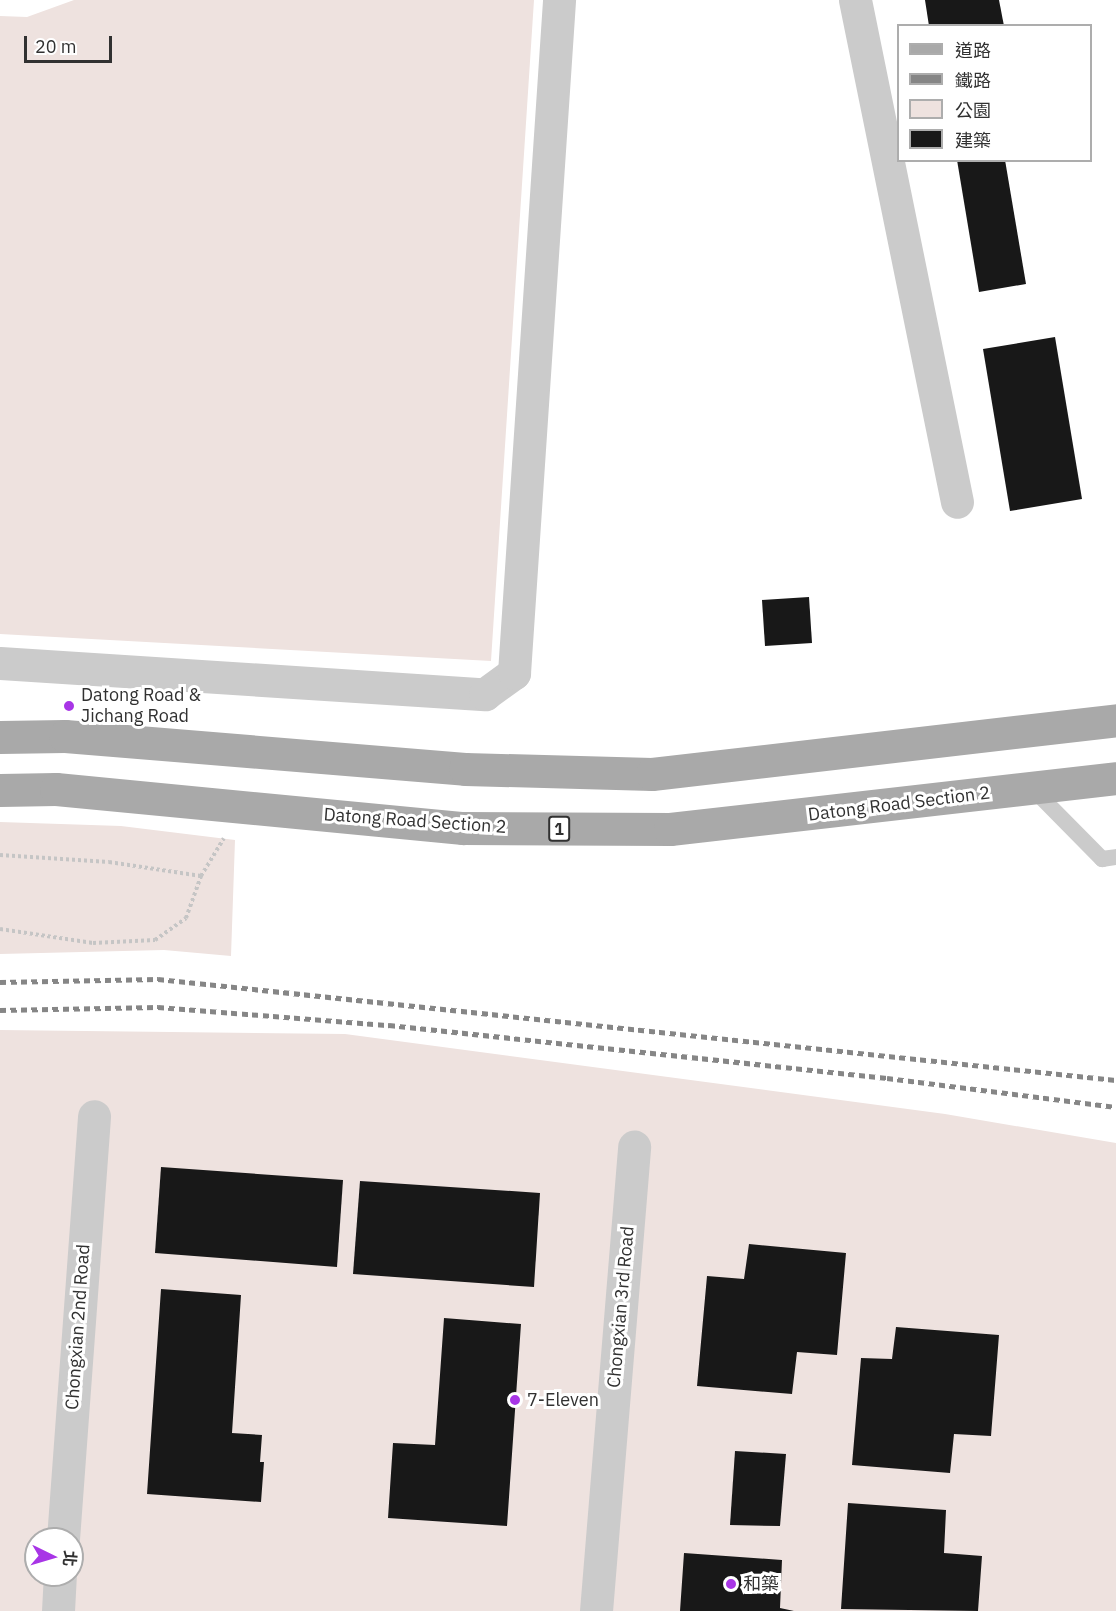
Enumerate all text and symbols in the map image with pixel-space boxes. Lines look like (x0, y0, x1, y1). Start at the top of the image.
scale bar (27, 24, 116, 62)
legend (897, 24, 1092, 162)
text: 20 m (35, 35, 77, 58)
text: 道路 (955, 39, 991, 62)
text: 鐵路 (955, 69, 991, 92)
text: 公園 (955, 99, 991, 122)
text: 建築 (955, 129, 991, 152)
place label: Datong Road & Jichang Road (81, 685, 201, 728)
marker: Datong Road & Jichang Road (62, 699, 76, 713)
street label: Datong Road Section 2 (807, 782, 991, 826)
street label: Datong Road Section 2 (323, 804, 507, 838)
road number: 1 (547, 816, 571, 842)
street label: Chongxian 3rd Road (603, 1225, 639, 1389)
street label: Chongxian 2nd Road (61, 1243, 95, 1411)
place label: 7-Eleven (527, 1389, 599, 1411)
marker: 7-Eleven (508, 1393, 522, 1407)
north arrow (24, 1527, 84, 1587)
text: 北 (59, 1550, 81, 1567)
place label: 和築 (743, 1573, 779, 1595)
marker: 和築 (724, 1577, 738, 1591)

